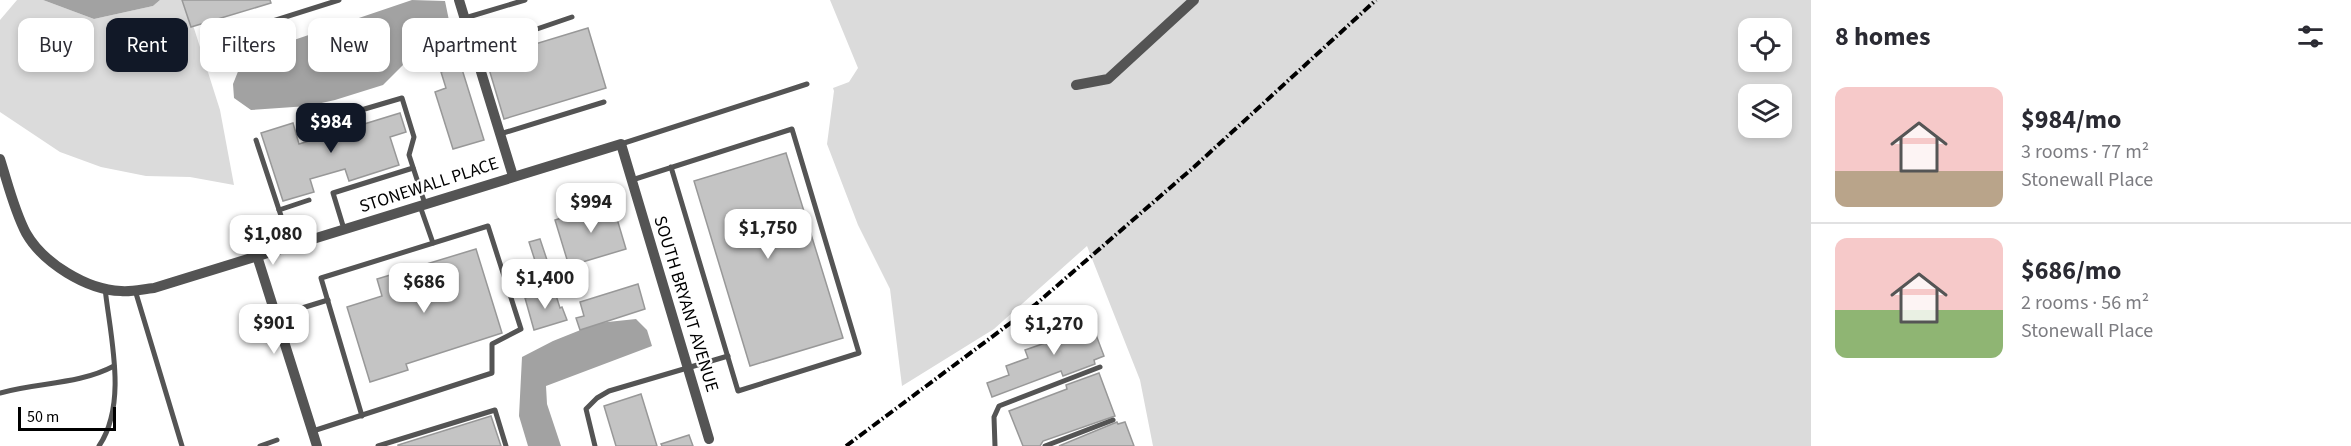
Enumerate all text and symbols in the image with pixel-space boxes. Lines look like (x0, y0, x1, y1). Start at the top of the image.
chip: Buy (18, 18, 94, 72)
chip: Rent (106, 18, 188, 72)
chip: Filters (200, 18, 296, 72)
chip: New (308, 18, 390, 72)
chip: Apartment (402, 18, 538, 72)
map controls (1738, 18, 1792, 138)
button: locate (1738, 18, 1792, 72)
text: 8 homes (1835, 18, 1930, 55)
icon: filters (2294, 20, 2327, 53)
button: layers (1738, 84, 1792, 138)
text: $984/mo (2021, 101, 2121, 138)
pin: $984 (295, 103, 367, 154)
text: $984 (310, 108, 352, 136)
icon: home (1883, 111, 1955, 183)
text: 3 rooms · 77 m² (2021, 138, 2149, 166)
street label: STONEWALL PLACE (356, 151, 502, 219)
text: Stonewall Place (2021, 166, 2153, 194)
pin: $994 (555, 183, 627, 234)
text: $994 (570, 188, 612, 216)
pin: $1,750 (719, 209, 817, 260)
street label: SOUTH BRYANT AVENUE (647, 213, 725, 395)
text: $1,750 (739, 214, 797, 242)
pin: $1,080 (224, 215, 322, 266)
text: $1,080 (244, 220, 302, 248)
text: $686/mo (2021, 252, 2121, 289)
pin: $1,400 (496, 259, 594, 310)
icon: home (1883, 262, 1955, 334)
pin: $686 (388, 263, 460, 314)
text: $1,400 (516, 264, 574, 292)
text: $686 (403, 268, 445, 296)
text: 2 rooms · 56 m² (2021, 289, 2149, 317)
pin: $901 (238, 304, 310, 355)
pin: $1,270 (1005, 305, 1103, 356)
text: $901 (253, 309, 295, 337)
text: $1,270 (1025, 310, 1083, 338)
text: Stonewall Place (2021, 317, 2153, 345)
scale bar (18, 404, 116, 432)
text: 50 m (27, 406, 59, 428)

